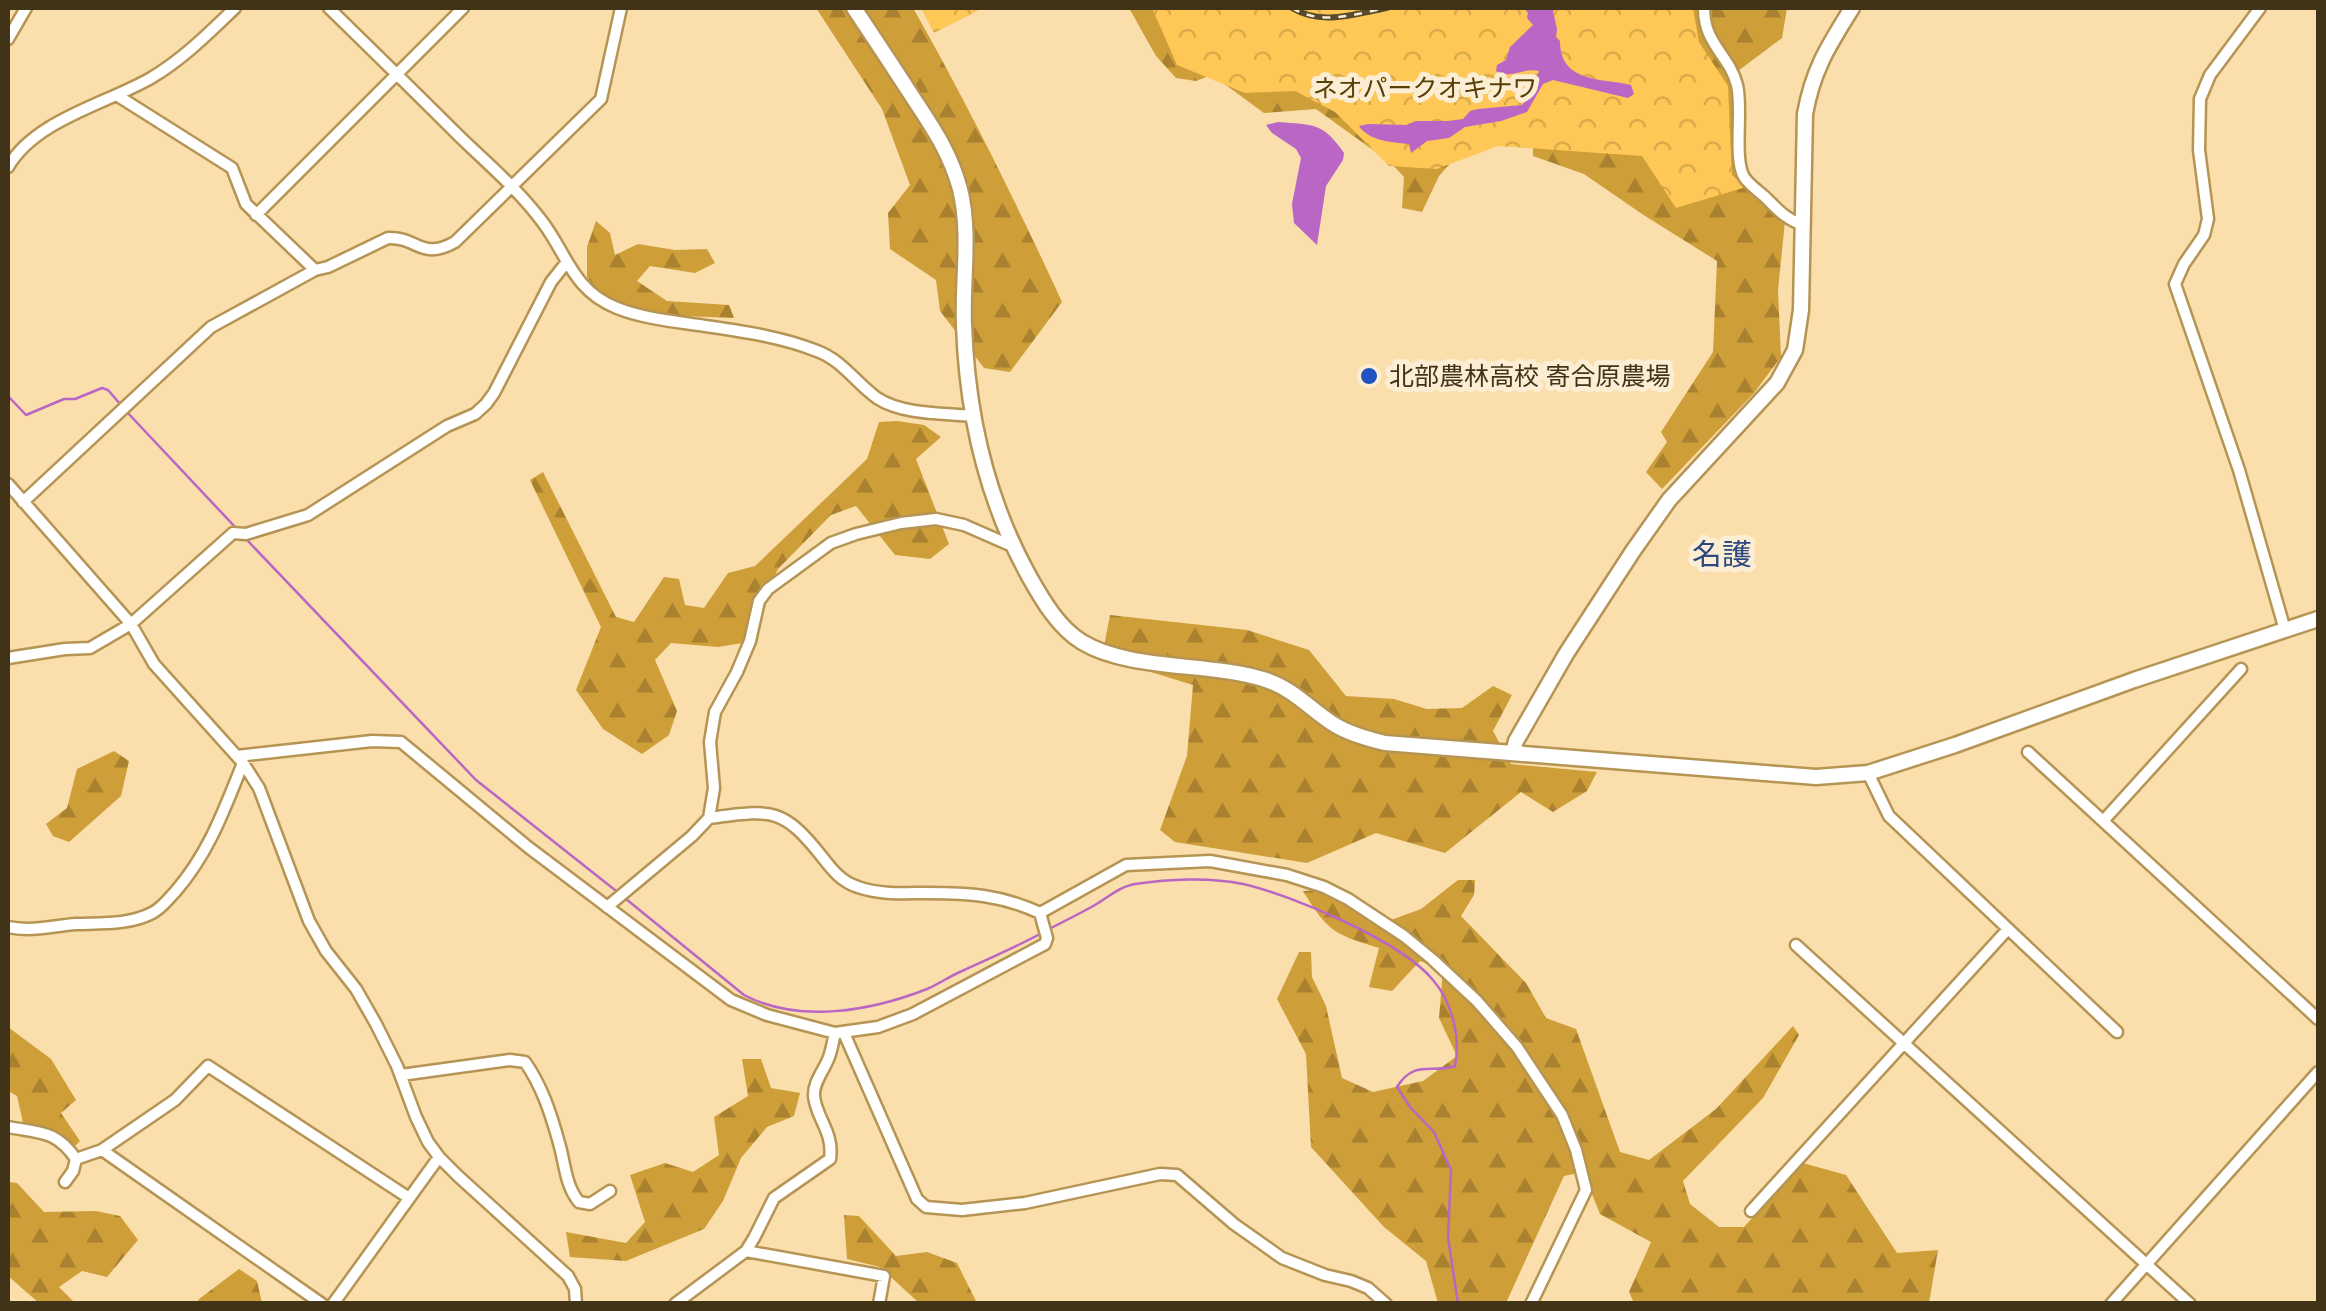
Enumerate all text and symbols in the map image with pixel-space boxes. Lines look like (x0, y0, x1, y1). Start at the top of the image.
park label: ネオパークオキナワ (1312, 70, 1538, 104)
place label: 北部農林高校 寄合原農場 (1389, 358, 1671, 392)
marker: 北部農林高校 寄合原農場 (1358, 365, 1380, 387)
district label: 名護 (1692, 533, 1752, 574)

